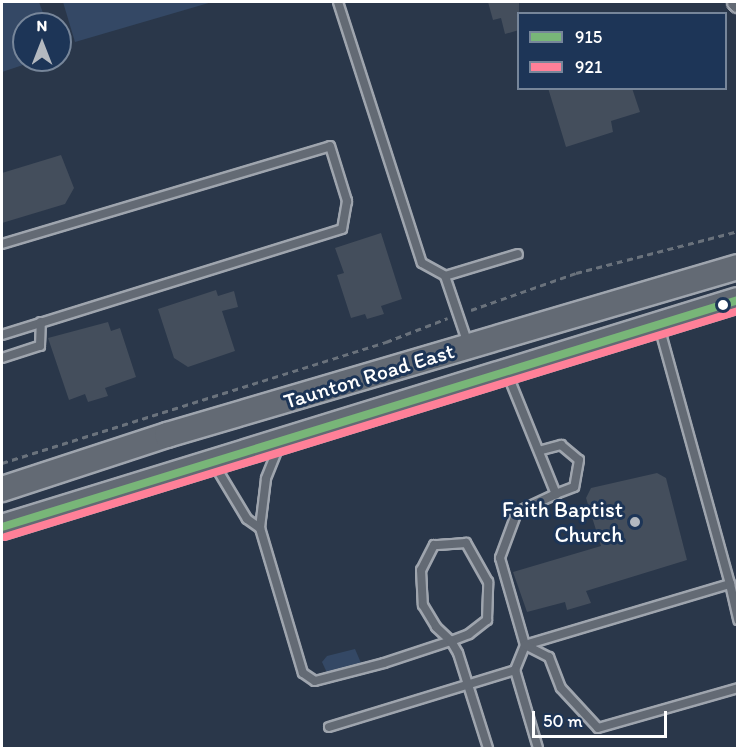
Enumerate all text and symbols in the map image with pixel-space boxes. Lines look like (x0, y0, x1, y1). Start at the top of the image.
north arrow (12, 12, 72, 72)
legend (517, 12, 727, 90)
text: N (37, 16, 47, 35)
text: 915 (575, 26, 602, 48)
text: 921 (575, 56, 602, 78)
unlabelled marker (717, 299, 729, 311)
street label: Taunton Road East (281, 338, 457, 414)
place label: Faith Baptist Church (502, 496, 623, 548)
marker: Faith Baptist Church (628, 515, 642, 529)
scale bar (535, 699, 670, 737)
text: 50 m (543, 710, 583, 732)

